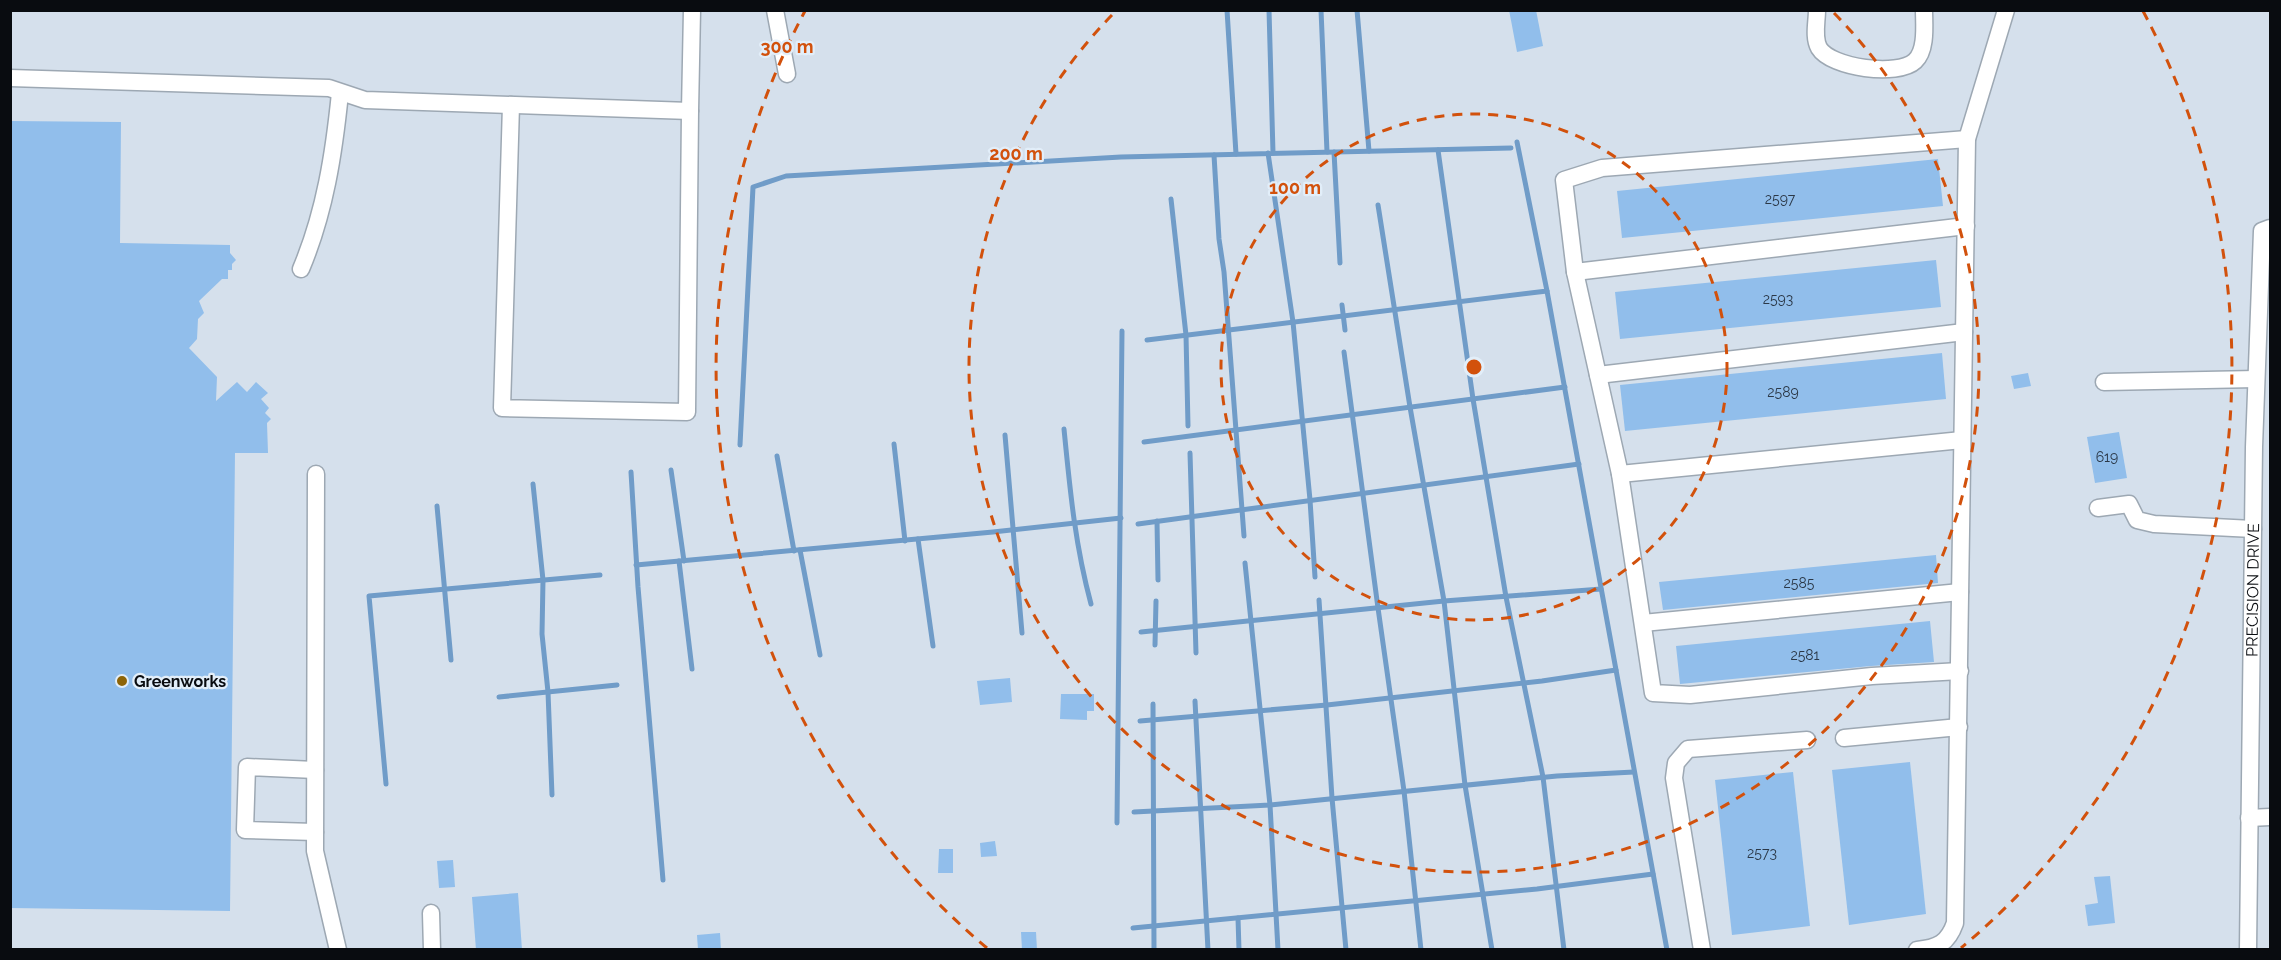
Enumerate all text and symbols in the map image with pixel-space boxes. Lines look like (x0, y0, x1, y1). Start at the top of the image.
text: 300 m (760, 36, 814, 57)
text: 200 m (989, 143, 1043, 164)
text: 100 m (1269, 177, 1321, 198)
house number: 2597 (1765, 191, 1796, 207)
house number: 2593 (1763, 291, 1793, 307)
centre of rings (1464, 357, 1484, 377)
house number: 2589 (1767, 384, 1799, 400)
house number: 619 (2096, 449, 2118, 465)
street label: PRECISION DRIVE (2242, 523, 2263, 657)
house number: 2585 (1784, 575, 1815, 591)
house number: 2581 (1790, 647, 1820, 663)
place label: Greenworks (134, 672, 226, 691)
marker: Greenworks (115, 674, 129, 688)
house number: 2573 (1747, 845, 1777, 861)

